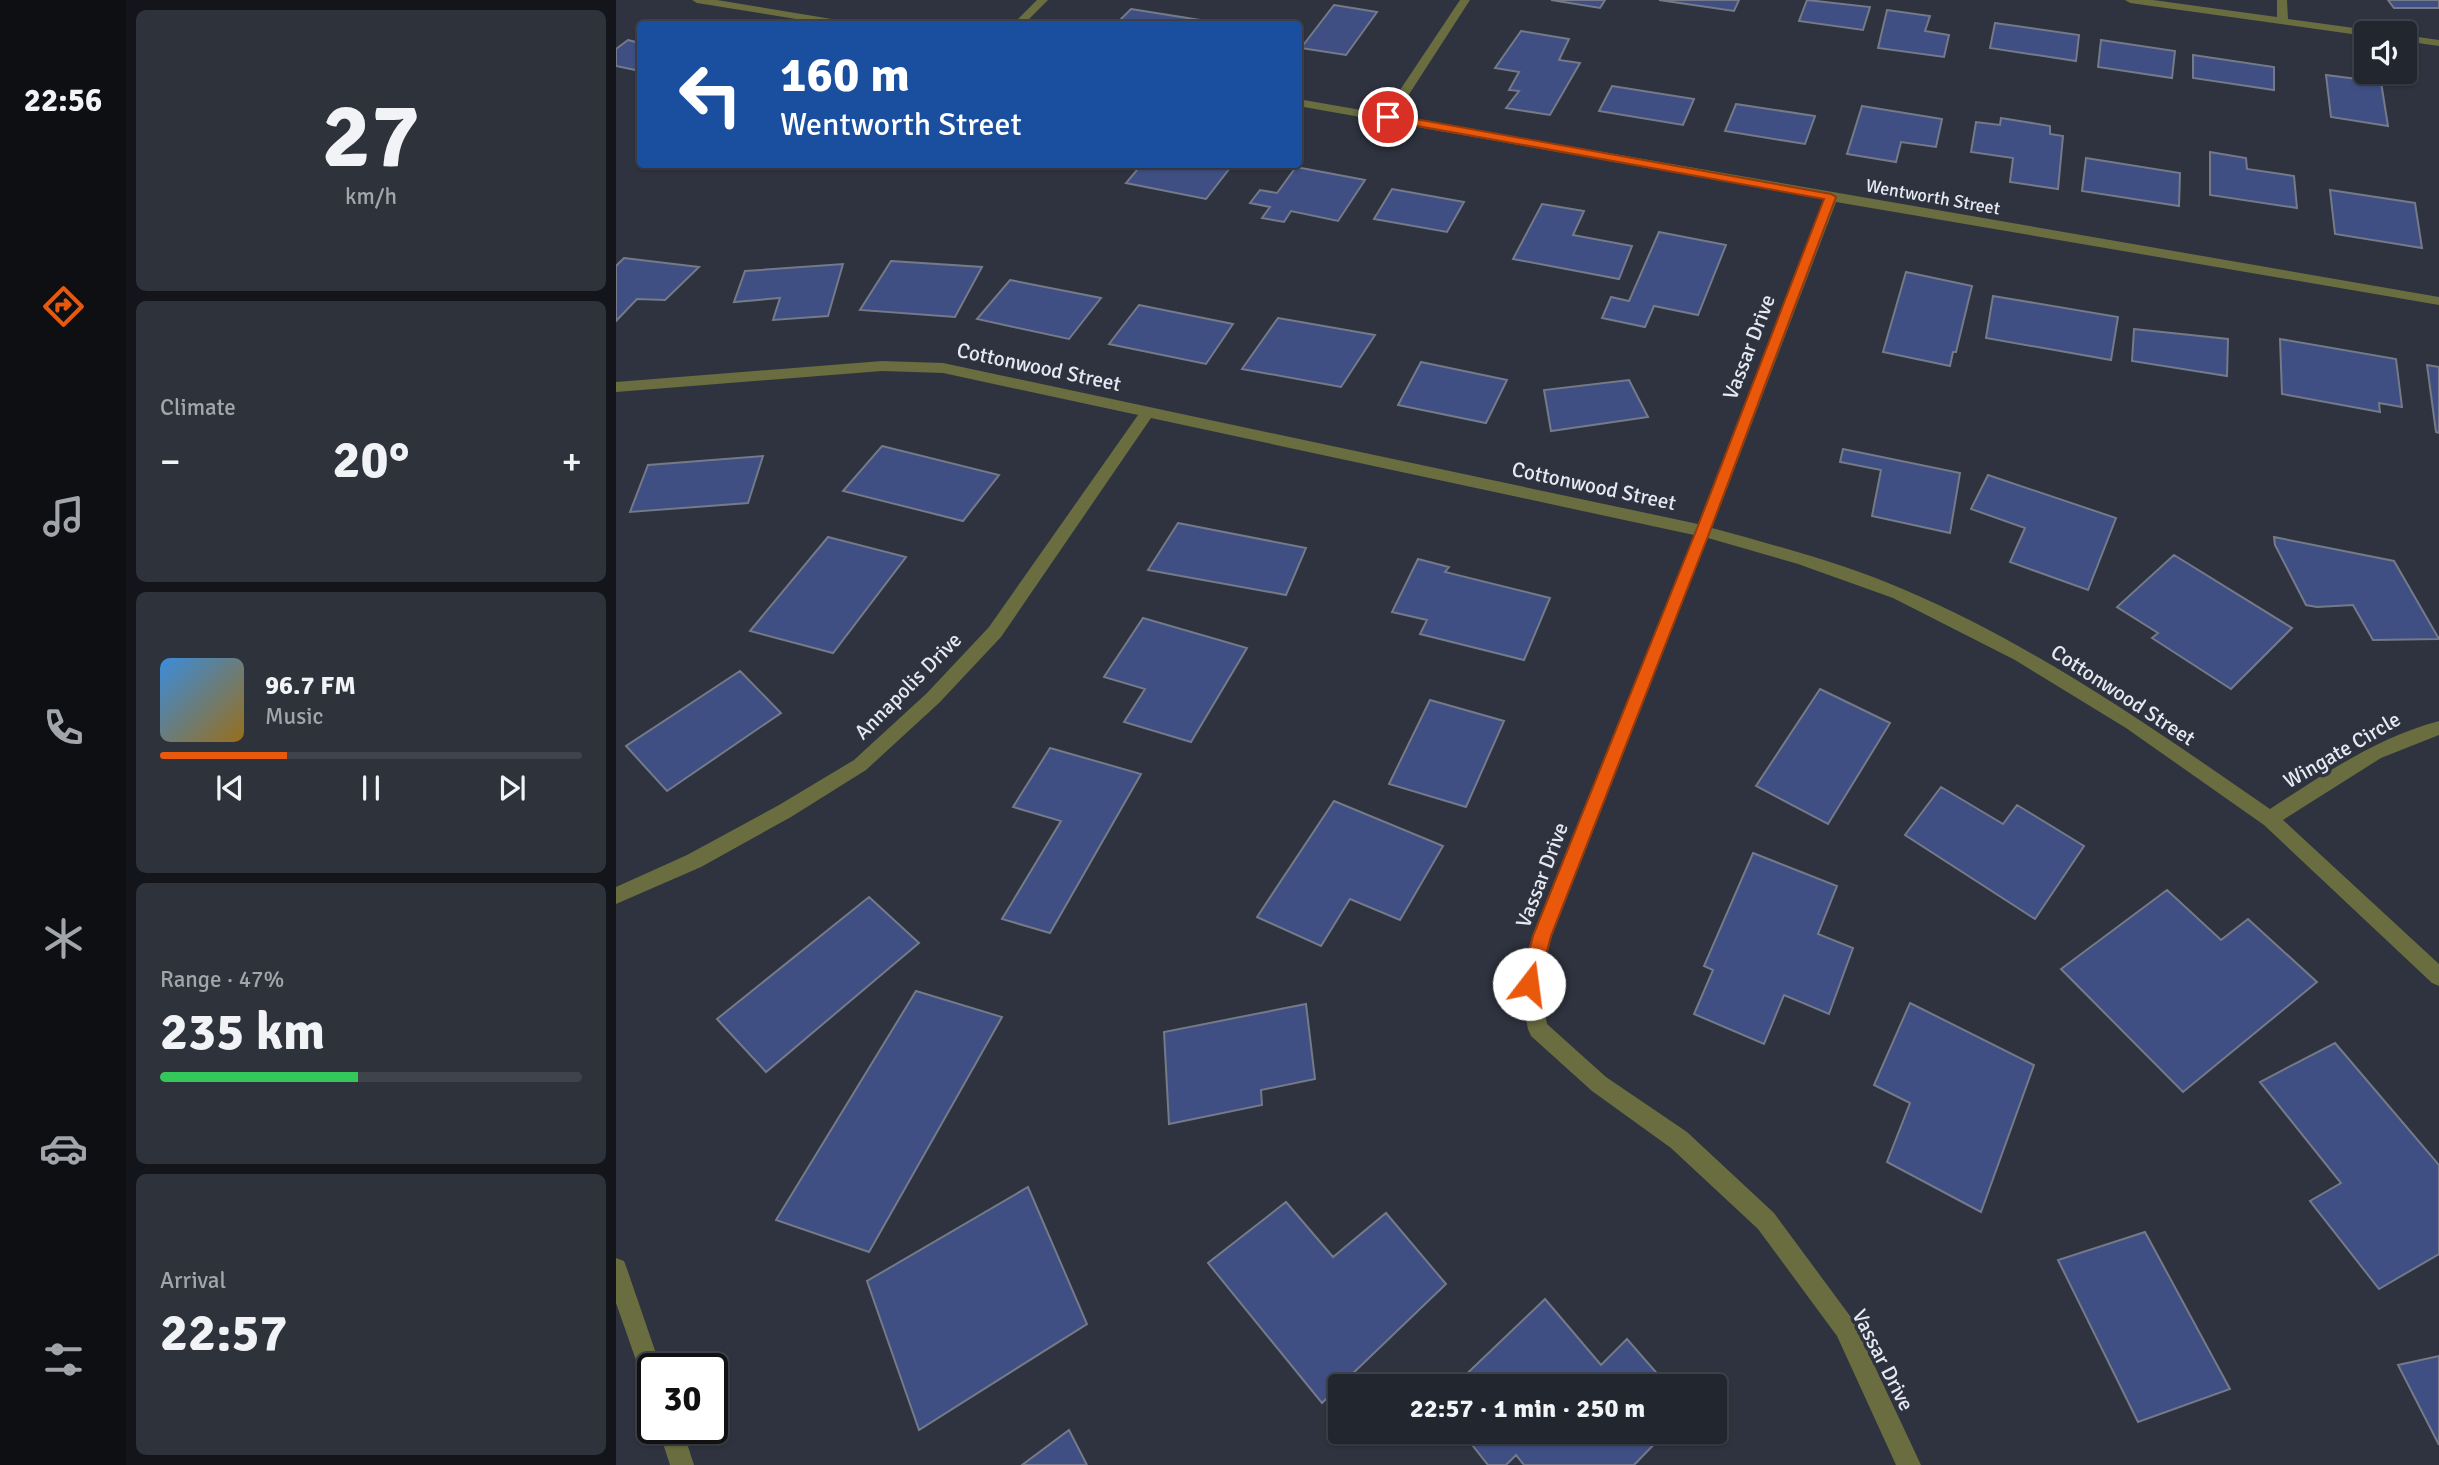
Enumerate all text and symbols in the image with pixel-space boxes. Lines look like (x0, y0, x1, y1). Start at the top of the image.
map controls (2354, 21, 2417, 84)
button: sound (2354, 21, 2417, 84)
text: 160 m (780, 45, 910, 105)
icon: left (665, 49, 756, 140)
text: 27 (322, 80, 420, 193)
text: 22:56 (24, 81, 102, 120)
pin (1358, 87, 1418, 147)
icon: arrive (1369, 98, 1407, 136)
text: Wentworth Street (780, 105, 1022, 144)
street label: Wentworth Street (1864, 174, 2002, 220)
text: km/h (345, 182, 397, 211)
icon: directions (39, 282, 88, 331)
street label: Vassar Drive (1717, 291, 1781, 403)
street label: Cottonwood Street (955, 337, 1123, 397)
text: Climate (160, 393, 236, 422)
text: 20° (333, 428, 409, 492)
text: − (160, 438, 181, 485)
text: + (561, 438, 582, 485)
street label: Cottonwood Street (1510, 456, 1678, 516)
icon: music (39, 492, 88, 541)
street label: Annapolis Drive (849, 627, 967, 745)
street label: Cottonwood Street (2046, 639, 2200, 751)
text: 96.7 FM (265, 670, 356, 702)
text: Music (265, 702, 323, 731)
icon: phone (39, 703, 88, 752)
street label: Wingate Circle (2279, 706, 2405, 794)
icon: previous (211, 769, 249, 807)
icon: pause (352, 769, 390, 807)
icon: next (493, 769, 531, 807)
street label: Vassar Drive (1510, 819, 1574, 931)
icon: climate (39, 914, 88, 963)
position arrow (1492, 947, 1566, 1021)
text: Range · 47% (160, 965, 284, 994)
text: 235 km (160, 1000, 325, 1064)
icon: car (39, 1124, 88, 1173)
text: Arrival (160, 1266, 226, 1295)
text: 22:57 (160, 1301, 288, 1365)
street label: Vassar Drive (1846, 1305, 1920, 1415)
icon: filters (39, 1335, 88, 1384)
speed limit sign: 30 (637, 1353, 728, 1444)
text: 22:57 · 1 min · 250 m (1410, 1393, 1645, 1425)

